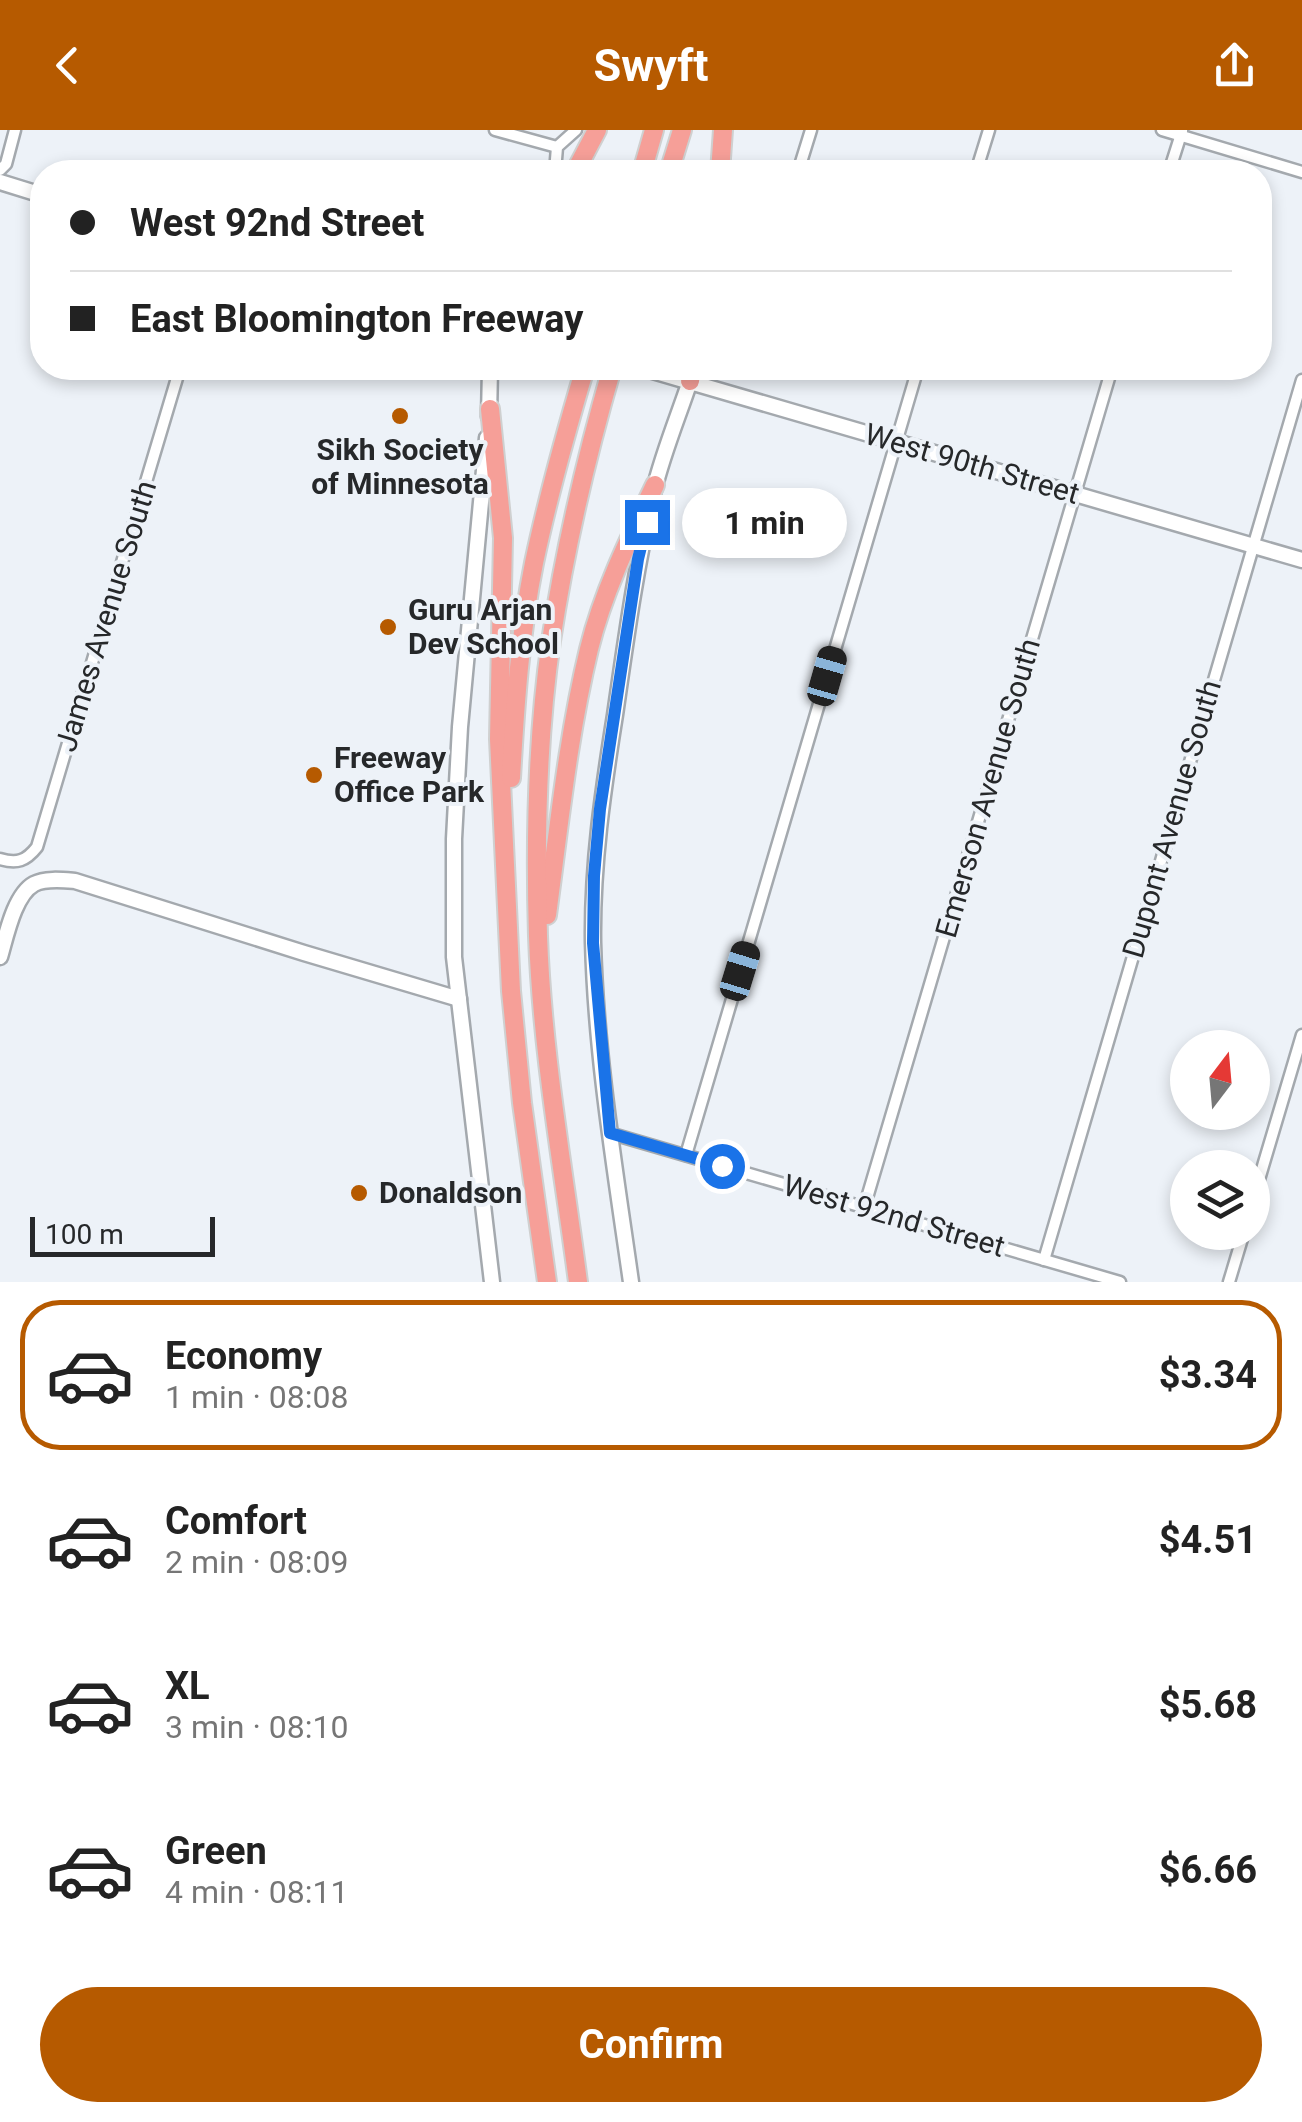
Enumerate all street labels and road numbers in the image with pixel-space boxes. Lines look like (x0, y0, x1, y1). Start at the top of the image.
street label: West 90th Street (861, 416, 1083, 511)
street label: James Avenue South (48, 476, 163, 756)
street label: Emerson Avenue South (928, 634, 1047, 941)
street label: Dupont Avenue South (1115, 676, 1228, 962)
street label: West 92nd Street (779, 1167, 1009, 1264)

